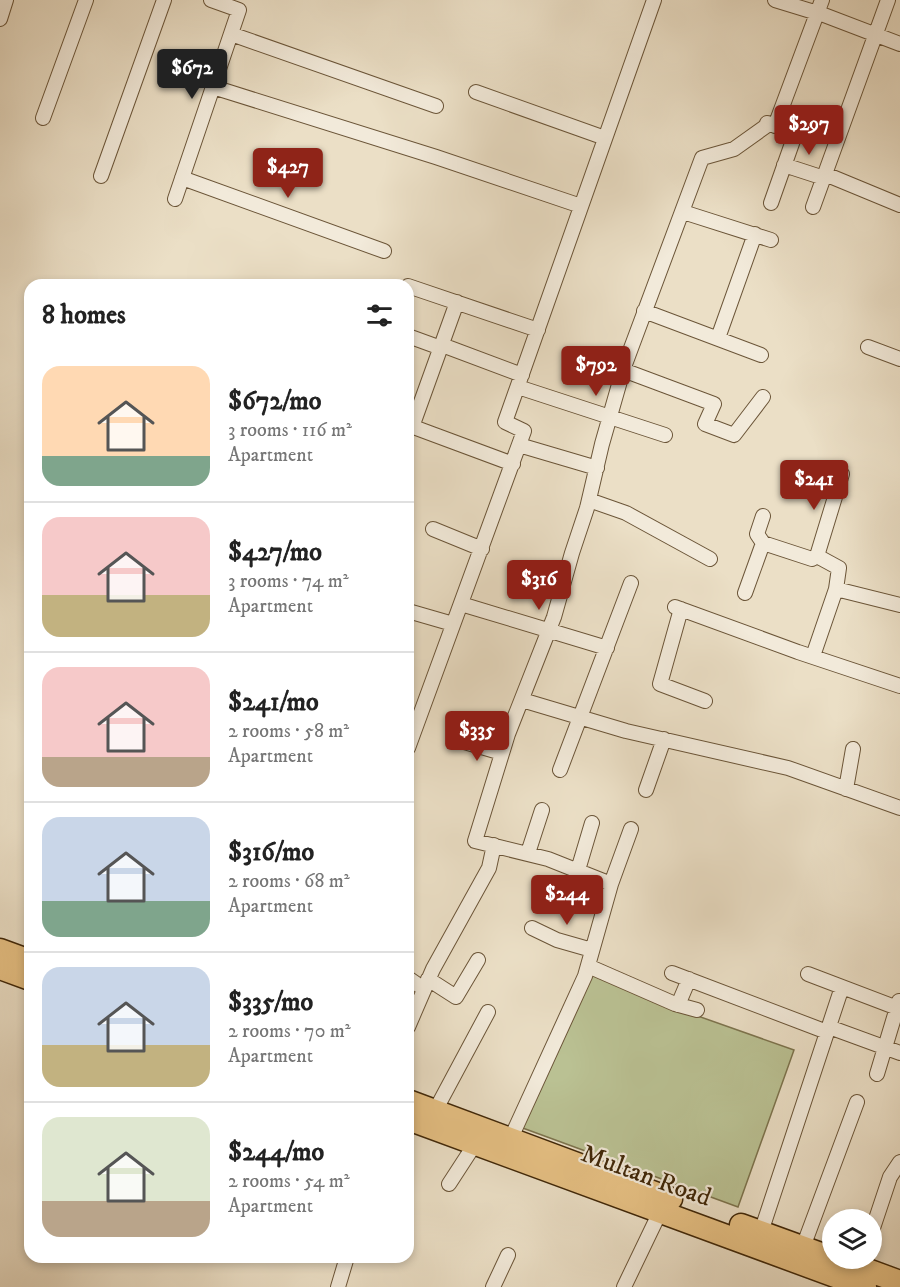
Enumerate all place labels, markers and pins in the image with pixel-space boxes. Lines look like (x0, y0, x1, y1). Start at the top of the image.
pin: $672 (156, 49, 228, 100)
pin: $297 (773, 105, 845, 156)
pin: $427 (252, 148, 324, 199)
pin: $792 (560, 346, 632, 397)
pin: $241 (778, 460, 850, 511)
pin: $316 (503, 560, 575, 611)
pin: $335 (441, 711, 513, 762)
pin: $244 (531, 875, 603, 926)

